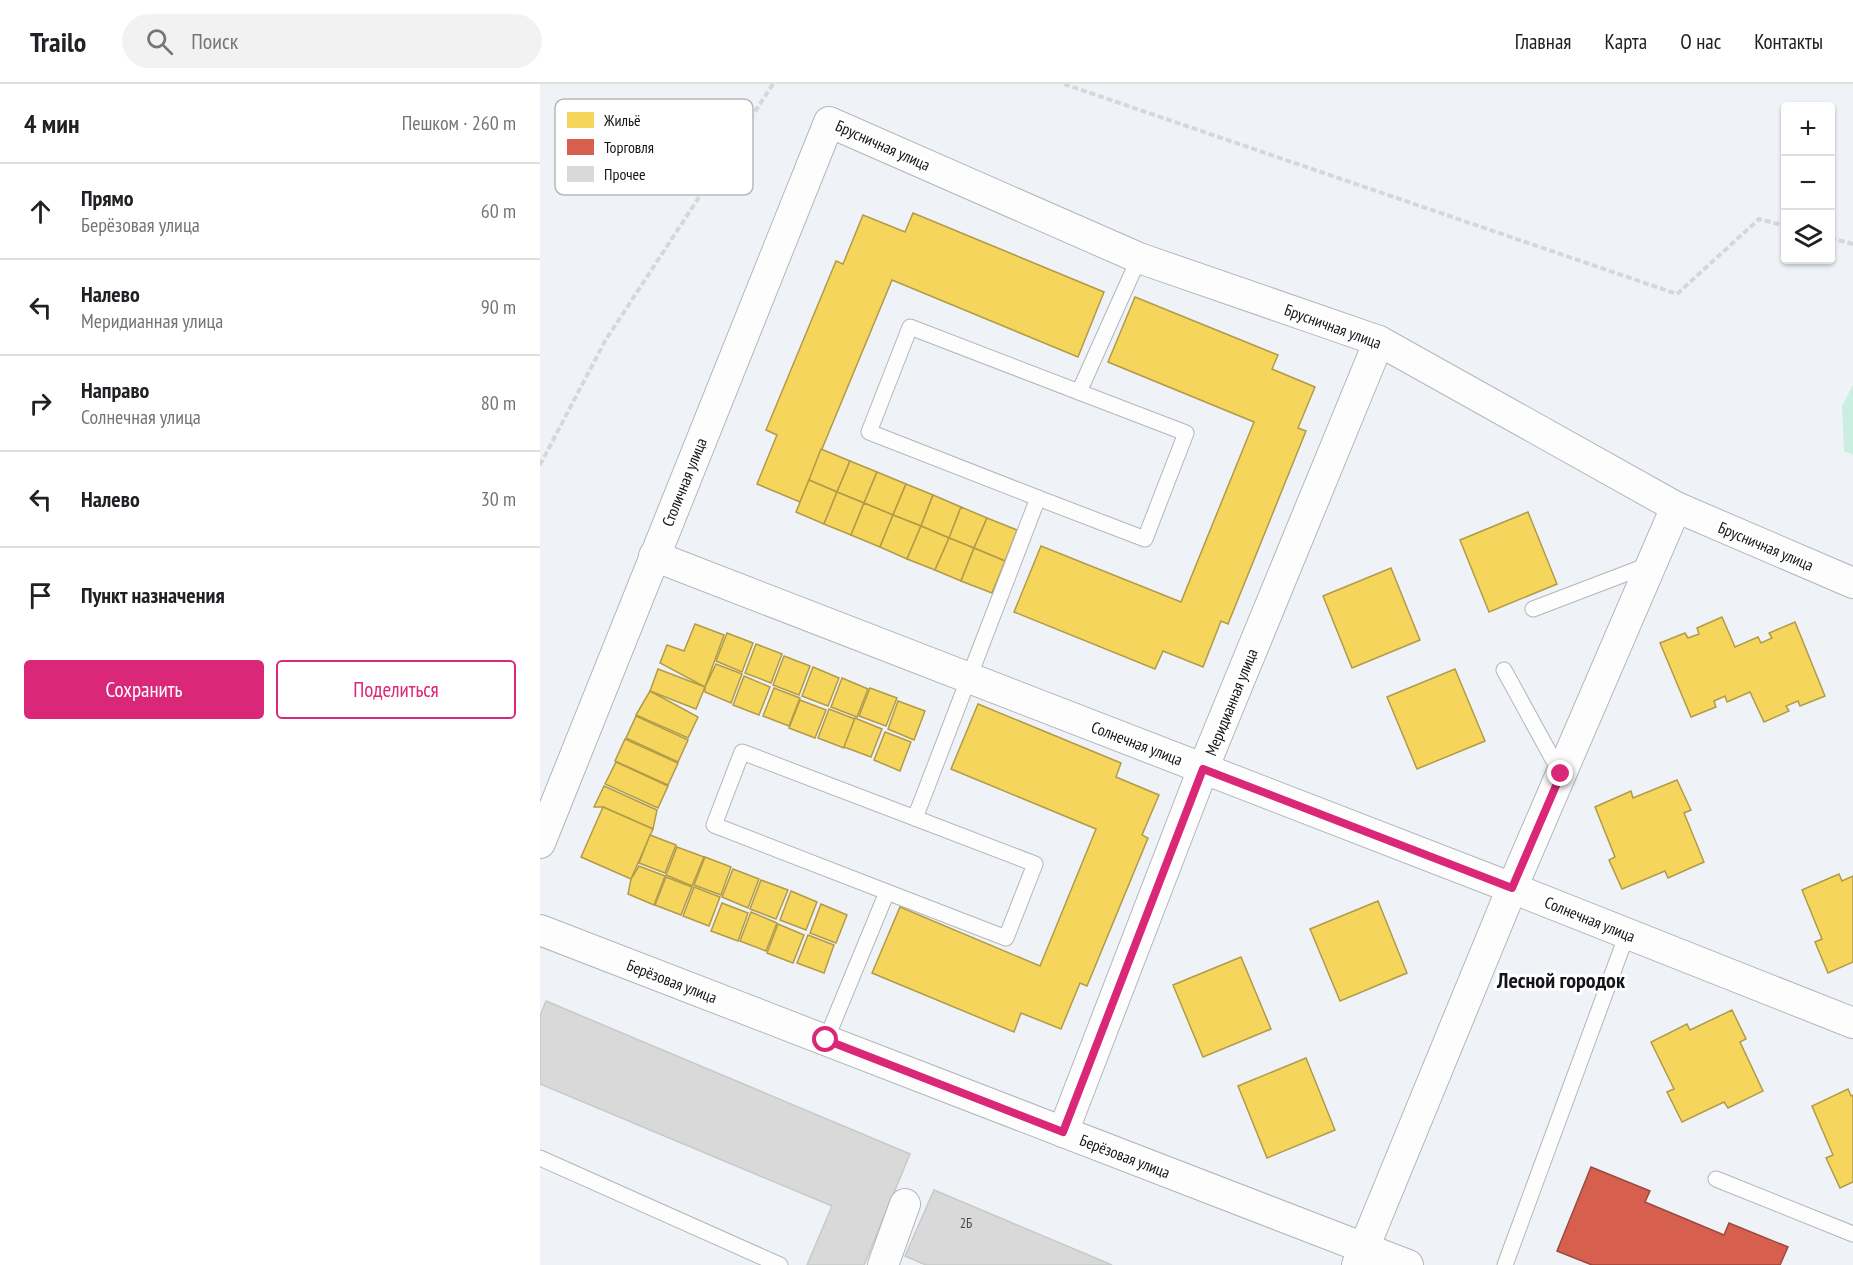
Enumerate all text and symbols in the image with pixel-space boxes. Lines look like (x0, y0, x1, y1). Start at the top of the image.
search box (122, 14, 542, 68)
text: Trailo (30, 23, 86, 60)
icon: search (143, 25, 176, 58)
text: Поиск (191, 27, 238, 55)
text: Главная (1515, 28, 1571, 55)
text: Карта (1604, 28, 1647, 55)
text: О нас (1680, 28, 1721, 55)
text: Контакты (1754, 28, 1823, 55)
legend (555, 99, 753, 195)
map controls (1781, 102, 1835, 264)
button: + (1781, 102, 1835, 156)
text: 4 мин (24, 107, 79, 140)
text: Пешком · 260 m (402, 110, 516, 136)
text: Жильё (603, 110, 641, 130)
street label: Брусничная улица (833, 115, 933, 175)
text: Торговля (604, 137, 654, 157)
button: − (1781, 156, 1835, 210)
text: Прочее (604, 164, 646, 184)
text: Прямо (81, 184, 134, 212)
icon: ahead (24, 195, 57, 228)
text: 60 m (481, 198, 516, 224)
button: layers (1781, 210, 1835, 264)
text: Берёзовая улица (81, 212, 200, 238)
text: Налево (81, 280, 140, 308)
icon: left (24, 291, 57, 324)
text: 90 m (481, 294, 516, 320)
street label: Брусничная улица (1282, 299, 1384, 353)
text: Меридианная улица (81, 308, 223, 334)
text: Направо (81, 376, 149, 404)
icon: right (24, 387, 57, 420)
text: 80 m (481, 390, 516, 416)
text: Солнечная улица (81, 404, 201, 430)
street label: Столичная улица (657, 435, 711, 529)
icon: left (24, 483, 57, 516)
text: Налево (81, 485, 140, 513)
text: 30 m (481, 486, 516, 512)
street label: Брусничная улица (1715, 517, 1817, 575)
icon: arrive (24, 579, 57, 612)
text: Пункт назначения (81, 581, 225, 609)
street label: Меридианная улица (1200, 645, 1262, 759)
button: Сохранить (24, 660, 264, 719)
button: Поделиться (276, 660, 516, 719)
street label: Солнечная улица (1089, 716, 1185, 770)
route end (1547, 760, 1573, 786)
street label: Солнечная улица (1542, 892, 1638, 946)
street label: Берёзовая улица (624, 955, 720, 1007)
district label: Лесной городок (1496, 966, 1626, 994)
route start (812, 1026, 838, 1052)
street label: Берёзовая улица (1077, 1130, 1173, 1182)
house number: 2Б (960, 1214, 972, 1232)

